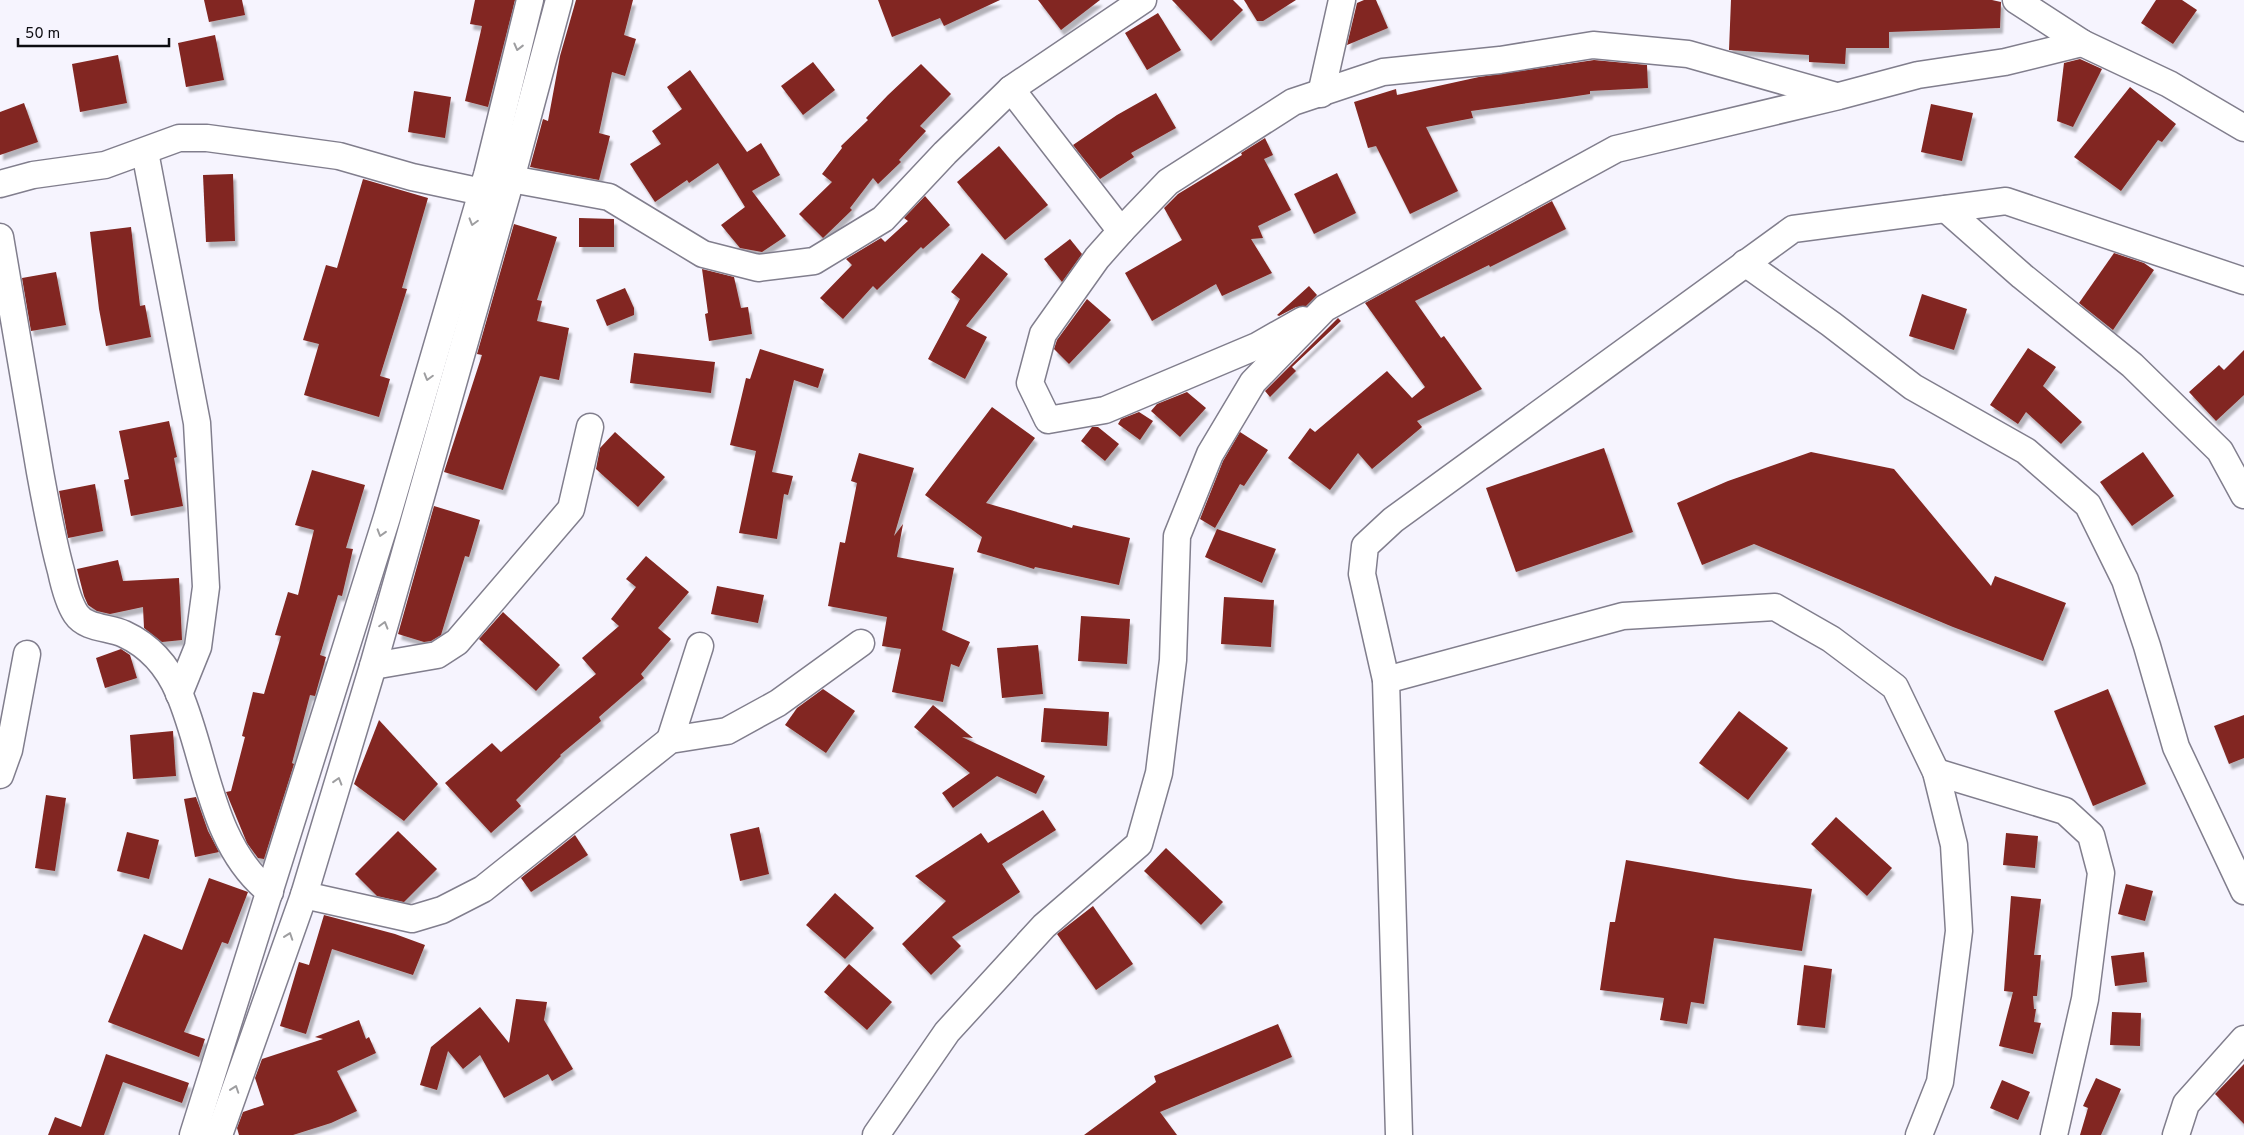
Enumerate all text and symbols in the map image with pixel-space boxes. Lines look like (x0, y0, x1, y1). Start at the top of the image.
scale bar (18, 15, 169, 47)
text: 50 m (25, 25, 60, 44)
one-way arrow (514, 43, 524, 51)
one-way arrow (469, 217, 479, 225)
one-way arrow (423, 373, 433, 381)
one-way arrow (377, 529, 387, 537)
one-way arrow (379, 621, 389, 630)
one-way arrow (332, 777, 342, 785)
one-way arrow (283, 932, 293, 940)
one-way arrow (229, 1085, 239, 1094)

